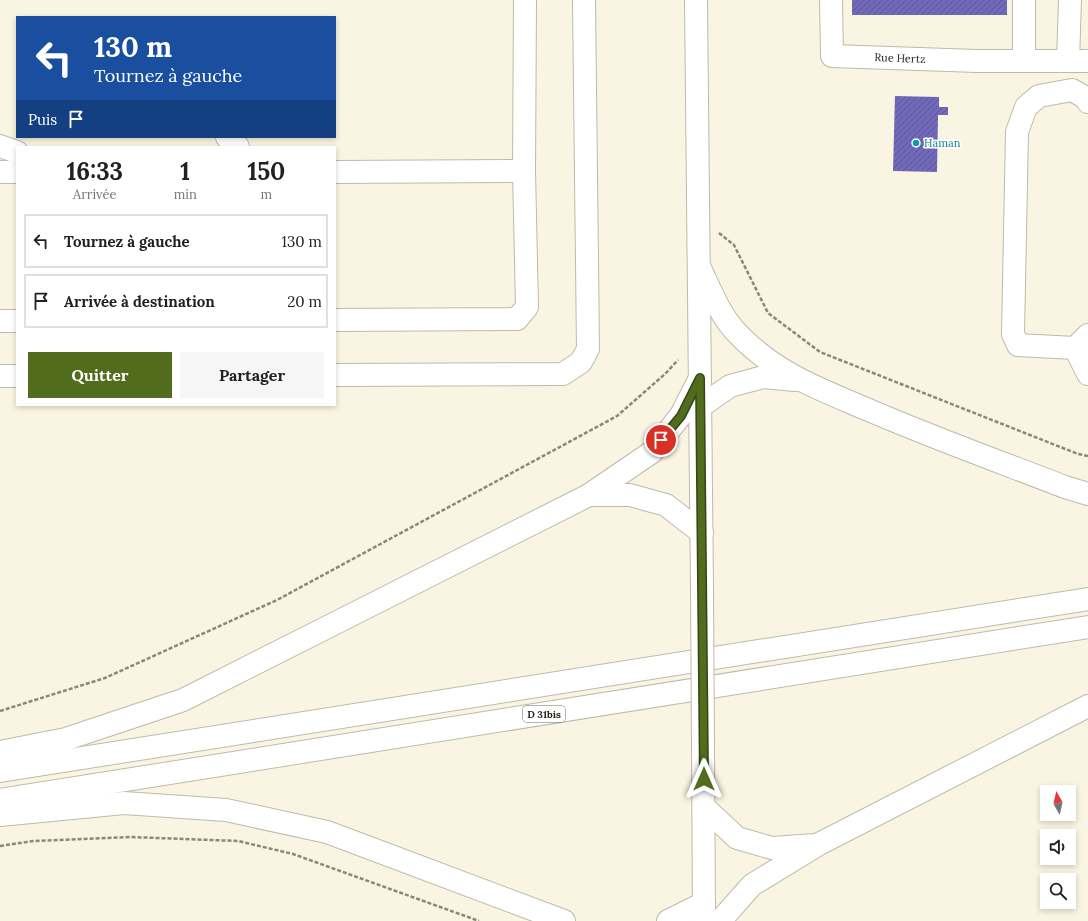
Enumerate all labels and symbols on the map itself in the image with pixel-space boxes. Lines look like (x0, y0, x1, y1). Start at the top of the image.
street label: Rue Hertz (874, 50, 926, 66)
place label: Haman (924, 136, 961, 150)
marker: Haman (911, 138, 921, 148)
pin (644, 423, 678, 457)
road number: D 31bis (523, 706, 565, 722)
position arrow (683, 758, 725, 800)
north arrow (1040, 785, 1076, 821)

